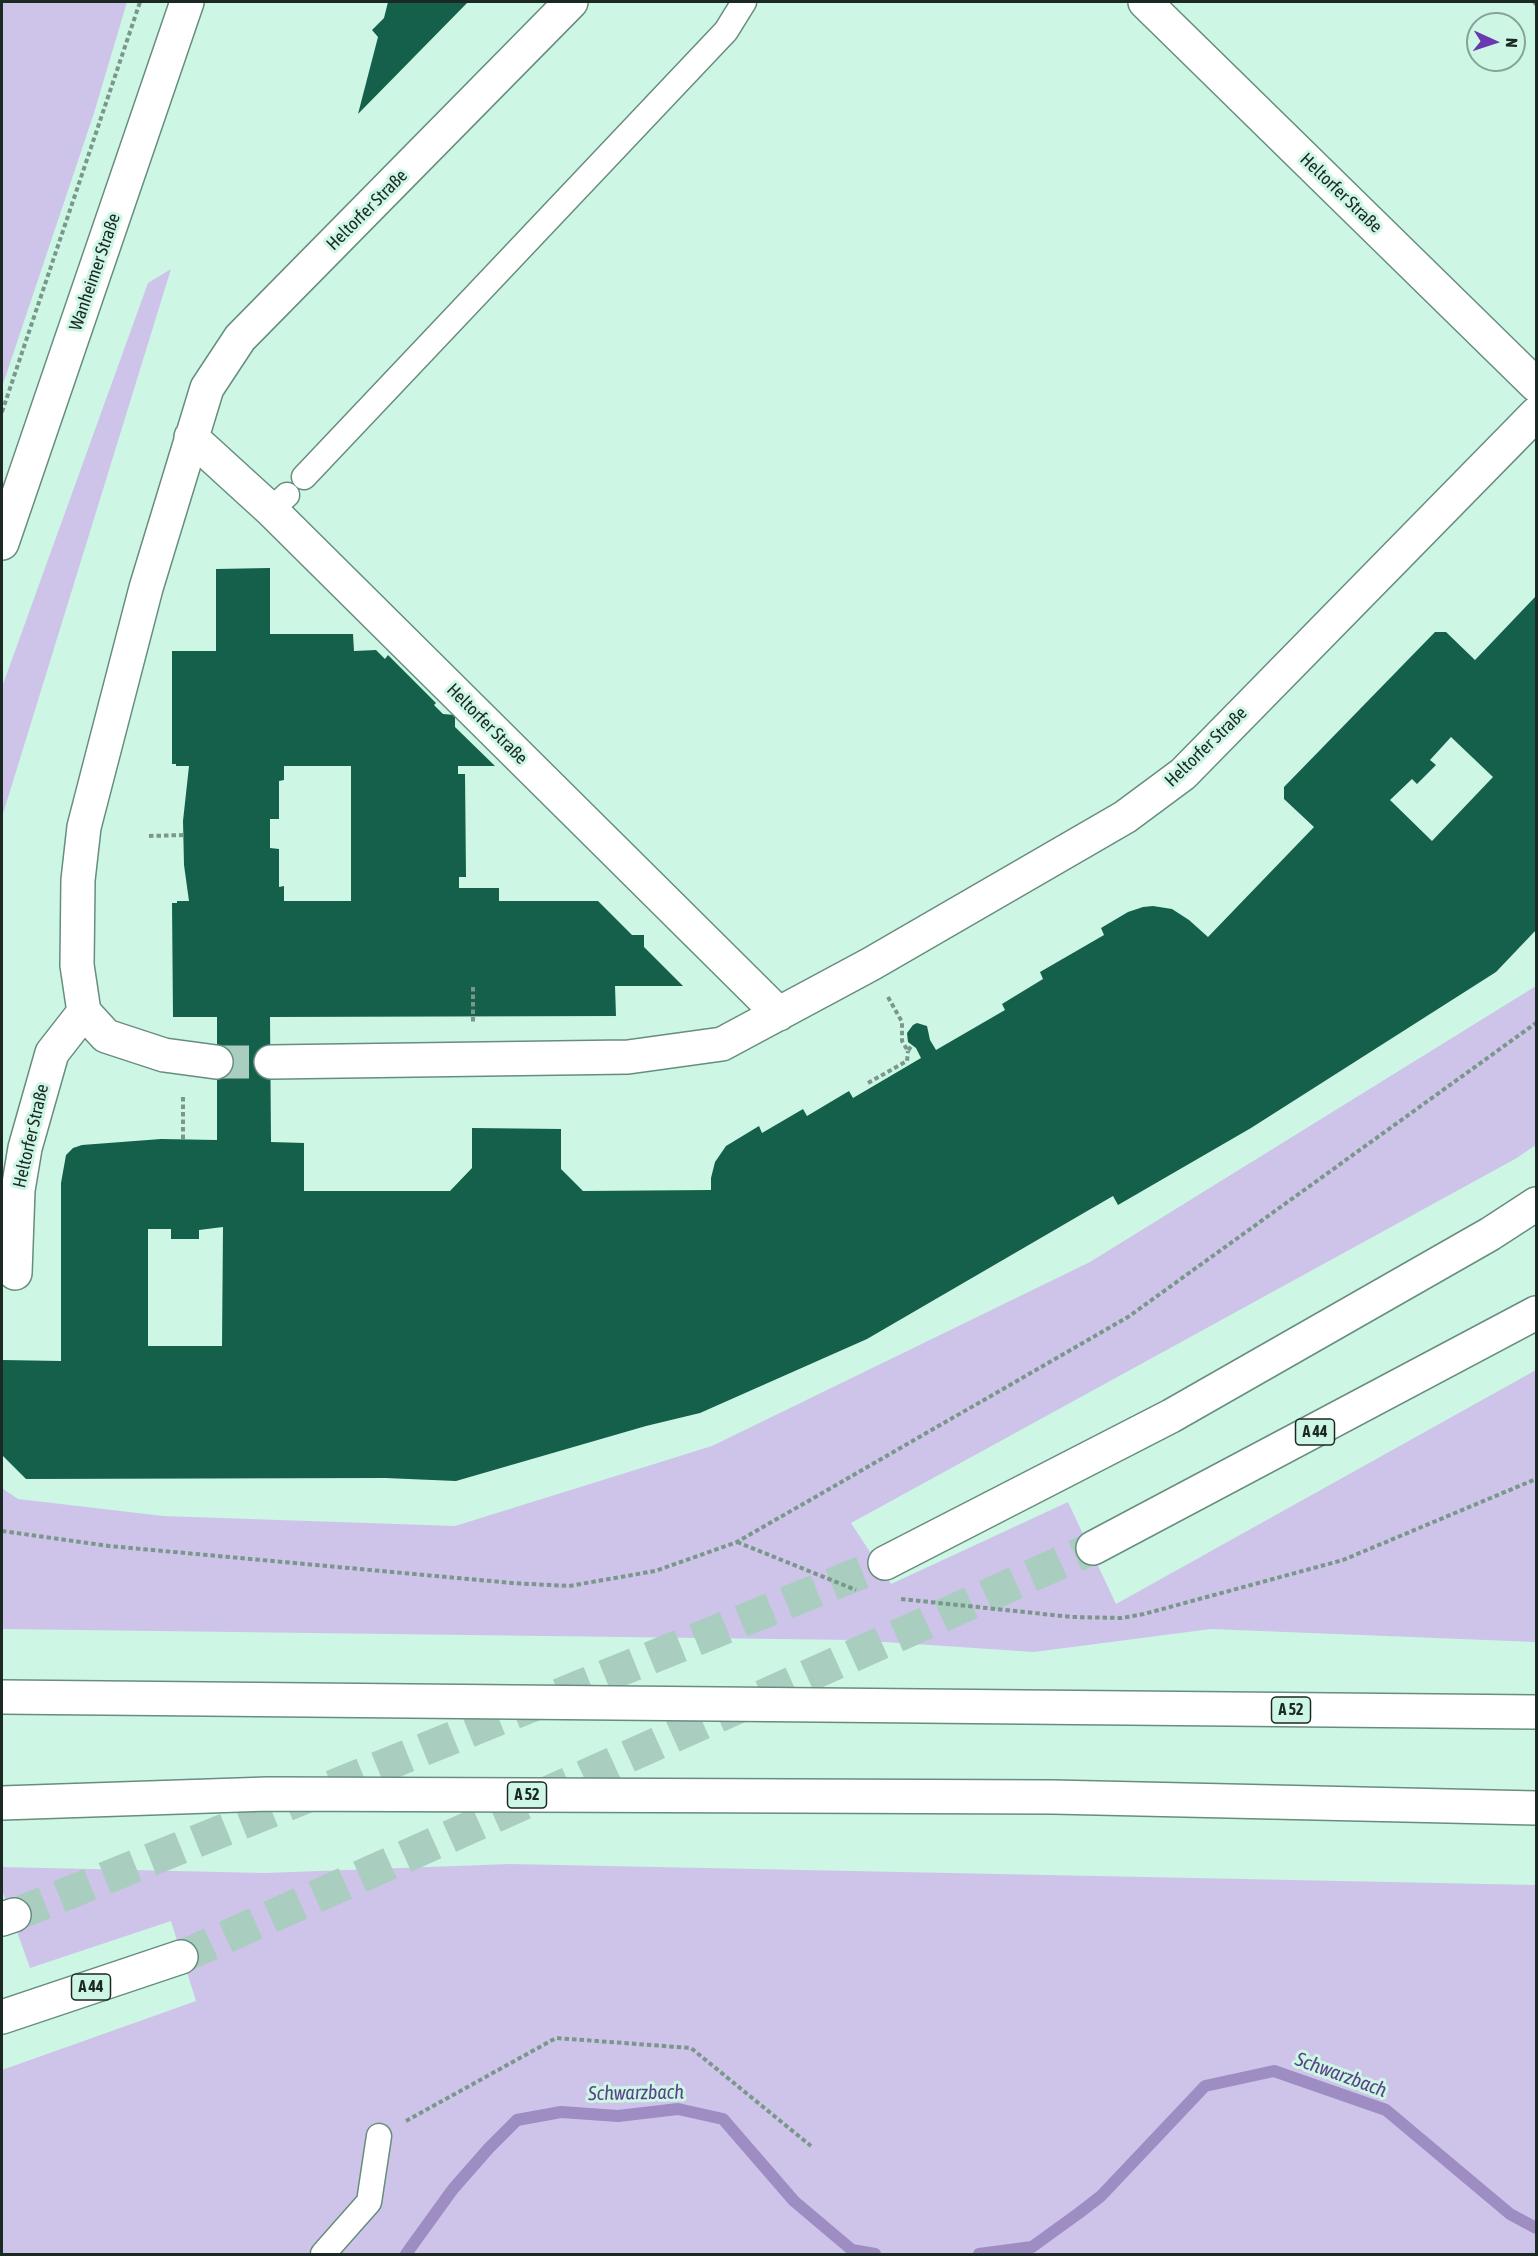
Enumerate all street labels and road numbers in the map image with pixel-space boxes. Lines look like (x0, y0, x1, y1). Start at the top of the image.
street label: Heltorfer Straße (1296, 149, 1386, 237)
street label: Heltorfer Straße (322, 165, 412, 255)
street label: Wanheimer Straße (65, 211, 125, 333)
street label: Heltorfer Straße (442, 679, 532, 769)
street label: Heltorfer Straße (1161, 703, 1251, 791)
street label: Heltorfer Straße (9, 1082, 53, 1190)
road number: A 44 (1296, 1419, 1334, 1445)
road number: A 52 (1272, 1697, 1310, 1723)
road number: A 52 (508, 1782, 546, 1808)
road number: A 44 (72, 1974, 110, 2000)

